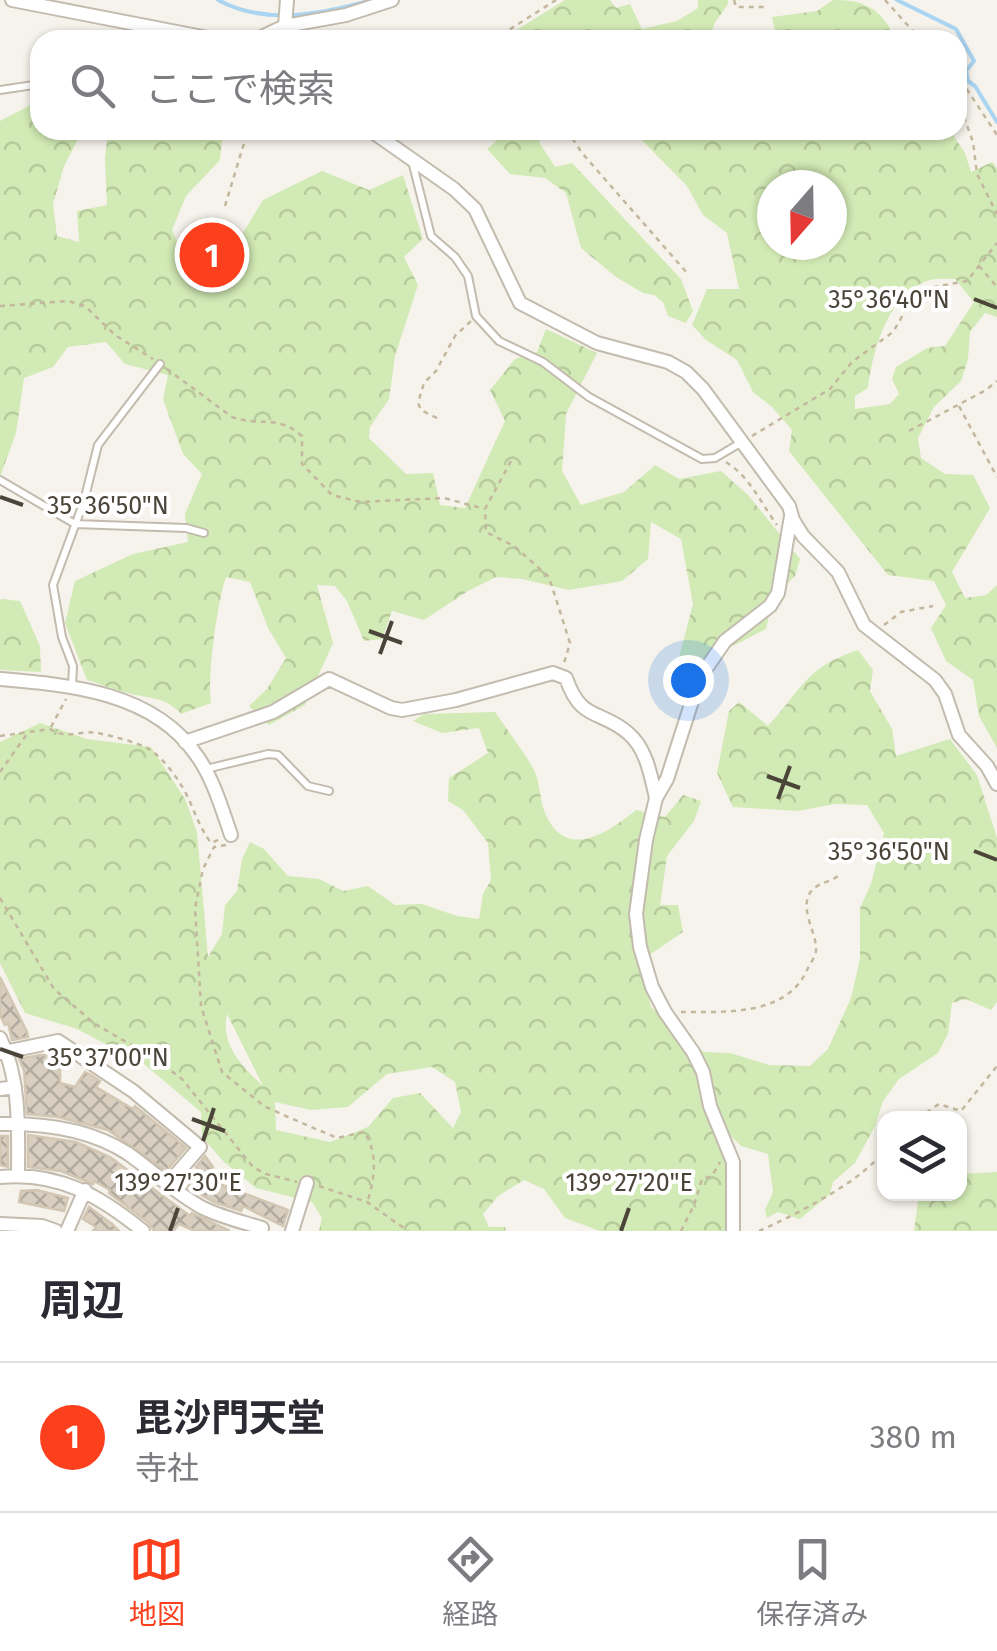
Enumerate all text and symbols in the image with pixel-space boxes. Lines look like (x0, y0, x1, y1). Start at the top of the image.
search box (30, 30, 967, 140)
icon: search (65, 58, 120, 113)
text: ここで検索 (145, 66, 335, 112)
north arrow (757, 170, 847, 260)
pin: 1 (180, 218, 244, 292)
text: 35°36'40"N (828, 285, 950, 315)
text: 35°36'50"N (47, 491, 169, 521)
your location (663, 655, 714, 706)
text: 35°36'50"N (828, 837, 950, 867)
text: 35°37'00"N (47, 1043, 169, 1073)
map controls (877, 1111, 967, 1201)
button: layers (877, 1111, 967, 1201)
text: 139°27'30"E (114, 1168, 242, 1198)
text: 139°27'20"E (565, 1168, 693, 1198)
text: 周辺 (40, 1276, 124, 1326)
text: 毘沙門天堂 (135, 1395, 325, 1441)
text: 1 (65, 1418, 80, 1456)
text: 380 m (870, 1418, 957, 1456)
text: 寺社 (135, 1449, 199, 1487)
tab: 地図 (129, 1532, 185, 1632)
tab: 経路 (442, 1532, 498, 1632)
tab: 保存済み (756, 1532, 868, 1632)

